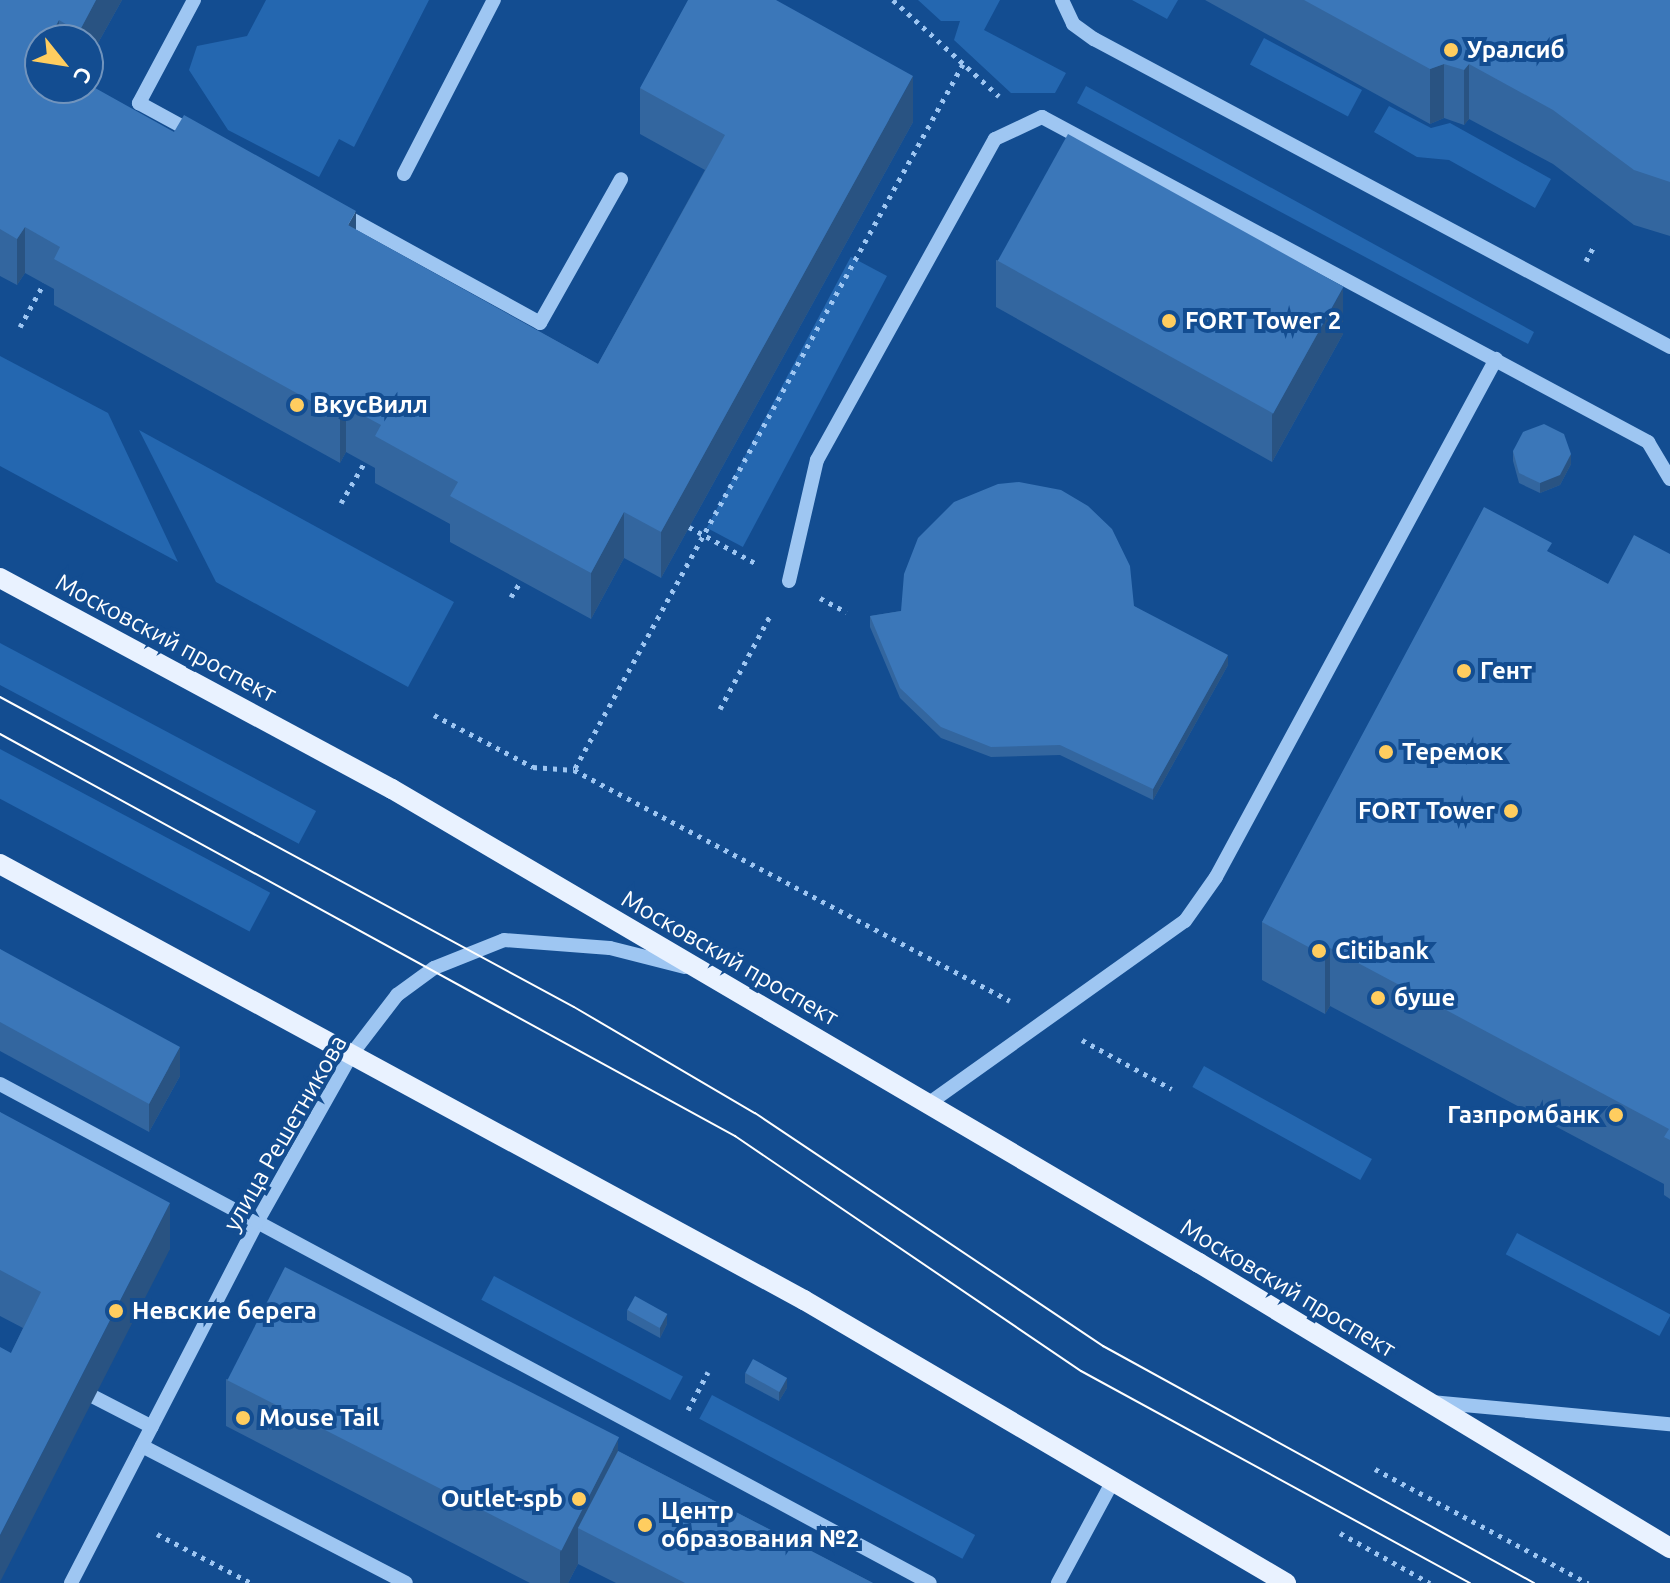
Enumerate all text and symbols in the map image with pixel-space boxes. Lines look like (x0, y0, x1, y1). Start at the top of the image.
north arrow (24, 24, 104, 104)
place label: Уралсиб (1467, 36, 1565, 64)
marker: Уралсиб (1442, 41, 1460, 59)
text: С (69, 63, 98, 88)
place label: FORT Tower 2 (1185, 307, 1341, 335)
marker: FORT Tower 2 (1160, 312, 1178, 330)
place label: ВкусВилл (313, 391, 428, 419)
marker: ВкусВилл (288, 396, 306, 414)
street label: Московский проспект (51, 568, 281, 708)
place label: Гент (1480, 657, 1532, 685)
marker: Гент (1455, 662, 1473, 680)
place label: Теремок (1402, 738, 1503, 766)
marker: Теремок (1377, 743, 1395, 761)
place label: FORT Tower (1358, 797, 1495, 825)
marker: FORT Tower (1502, 802, 1520, 820)
street label: Московский проспект (616, 884, 844, 1032)
place label: Citibank (1335, 937, 1429, 965)
marker: Citibank (1310, 942, 1328, 960)
place label: буше (1394, 984, 1455, 1012)
marker: буше (1369, 989, 1387, 1007)
street label: улица Решетникова (217, 1030, 353, 1236)
place label: Газпромбанк (1447, 1101, 1600, 1129)
marker: Газпромбанк (1607, 1106, 1625, 1124)
street label: Московский проспект (1175, 1212, 1401, 1364)
place label: Невские берега (132, 1297, 317, 1325)
marker: Невские берега (107, 1302, 125, 1320)
place label: Mouse Tail (259, 1404, 379, 1432)
marker: Mouse Tail (234, 1409, 252, 1427)
place label: Outlet-spb (441, 1485, 563, 1513)
marker: Outlet-spb (570, 1490, 588, 1508)
place label: Центр образования №2 (661, 1497, 859, 1553)
marker: Центр образования №2 (636, 1516, 654, 1534)

